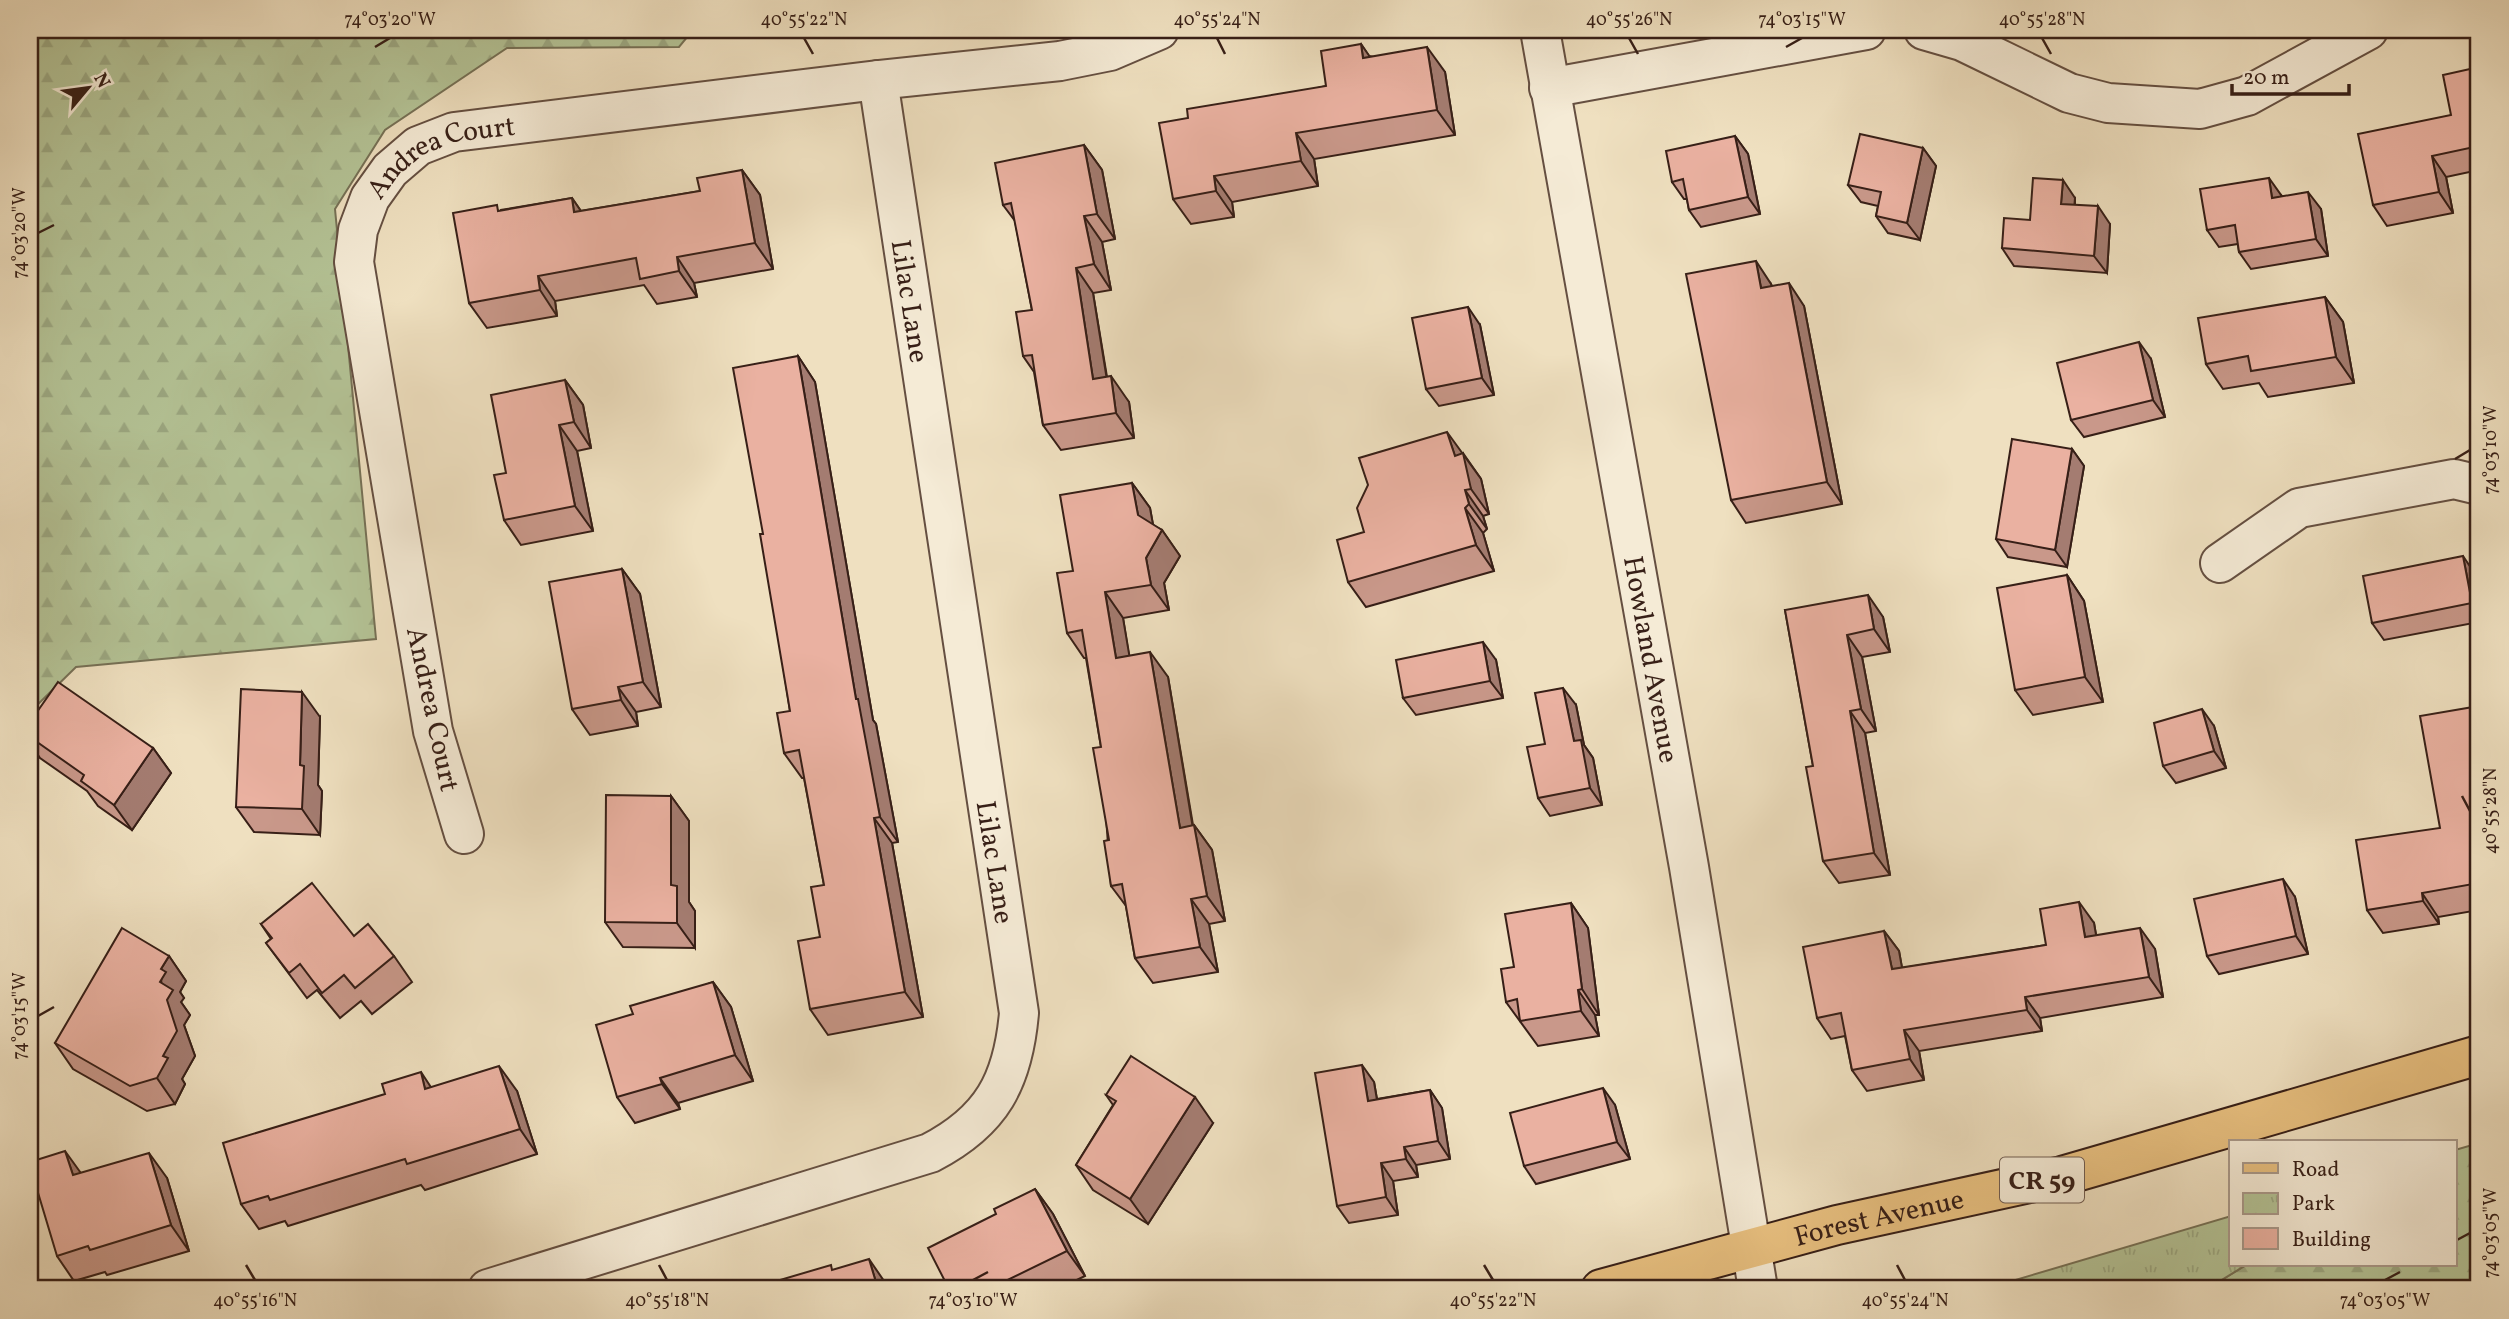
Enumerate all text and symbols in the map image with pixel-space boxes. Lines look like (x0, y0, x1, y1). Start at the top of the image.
text: 74°03'20"W (344, 8, 436, 33)
text: 40°55'22"N (761, 8, 847, 33)
text: 40°55'24"N (1173, 8, 1261, 33)
text: 40°55'26"N (1586, 8, 1672, 33)
text: 74°03'15"W (1758, 8, 1846, 33)
text: 40°55'28"N (1999, 8, 2085, 33)
north arrow (52, 52, 122, 122)
scale bar (2232, 52, 2350, 96)
text: 20 m (2243, 64, 2289, 93)
text: N (86, 68, 116, 93)
street label: Andrea Court (358, 108, 517, 208)
text: 74°03'20"W (8, 187, 33, 279)
street label: Lilac Lane (880, 237, 938, 366)
text: 74°03'10"W (2479, 405, 2504, 495)
street label: Howland Avenue (1612, 553, 1687, 766)
street label: Andrea Court (395, 624, 468, 795)
text: 40°55'28"N (2479, 768, 2504, 854)
street label: Lilac Lane (965, 798, 1023, 927)
text: 74°03'15"W (8, 972, 33, 1060)
legend (2229, 1140, 2456, 1266)
text: Road (2292, 1156, 2339, 1185)
road number: CR 59 (2000, 1158, 2084, 1203)
street label: Forest Avenue (1790, 1181, 1968, 1258)
text: 74°03'05"W (2479, 1188, 2504, 1278)
text: Park (2292, 1190, 2335, 1219)
text: Building (2292, 1226, 2371, 1255)
text: 40°55'16"N (213, 1289, 297, 1314)
text: 40°55'18"N (625, 1289, 709, 1314)
text: 74°03'10"W (928, 1289, 1018, 1314)
text: 40°55'22"N (1450, 1289, 1536, 1314)
text: 40°55'24"N (1861, 1289, 1949, 1314)
text: 74°03'05"W (2340, 1289, 2430, 1314)

